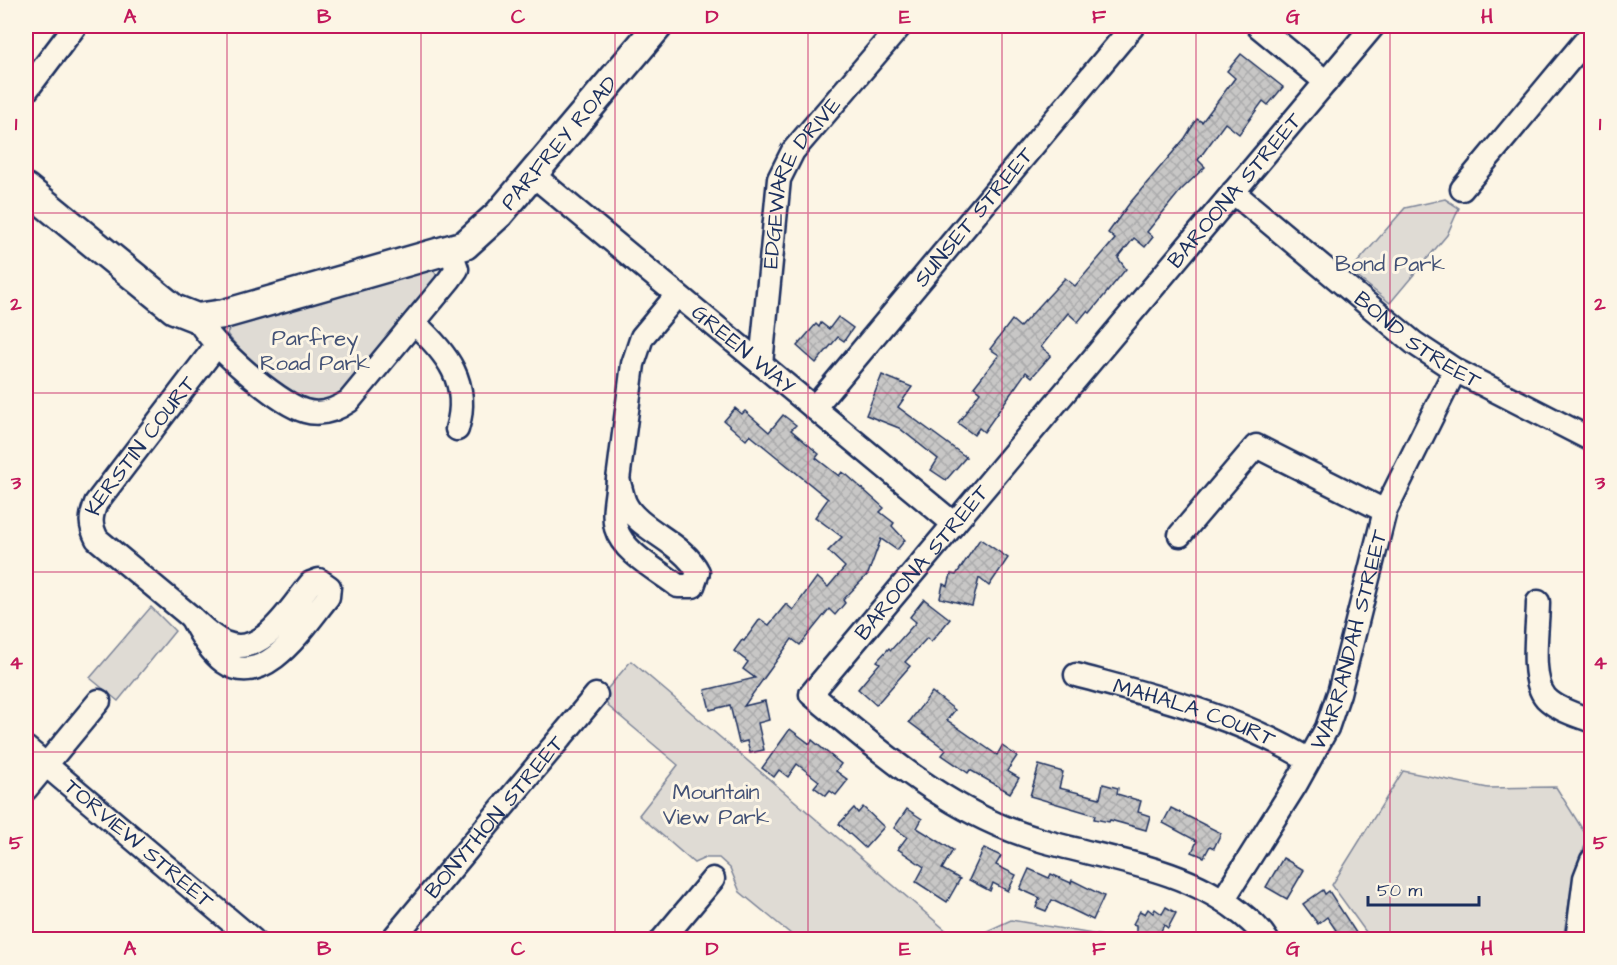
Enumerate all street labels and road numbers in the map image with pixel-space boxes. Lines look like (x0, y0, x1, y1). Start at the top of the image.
street label: PARFREY ROAD (493, 69, 625, 217)
street label: EDGEWARE DRIVE (755, 90, 848, 270)
street label: BAROONA STREET (1160, 106, 1309, 275)
street label: SUNSET STREET (906, 140, 1041, 293)
street label: BOND STREET (1347, 284, 1487, 396)
street label: GREEN WAY (685, 297, 802, 402)
street label: KERSTIN COURT (77, 369, 203, 519)
street label: BAROONA STREET (847, 478, 997, 647)
street label: WARRANDAH STREET (1302, 526, 1395, 756)
street label: MAHALA COURT (1110, 670, 1281, 755)
street label: BONYTHON STREET (417, 729, 572, 905)
street label: TORVIEW STREET (58, 771, 221, 916)

